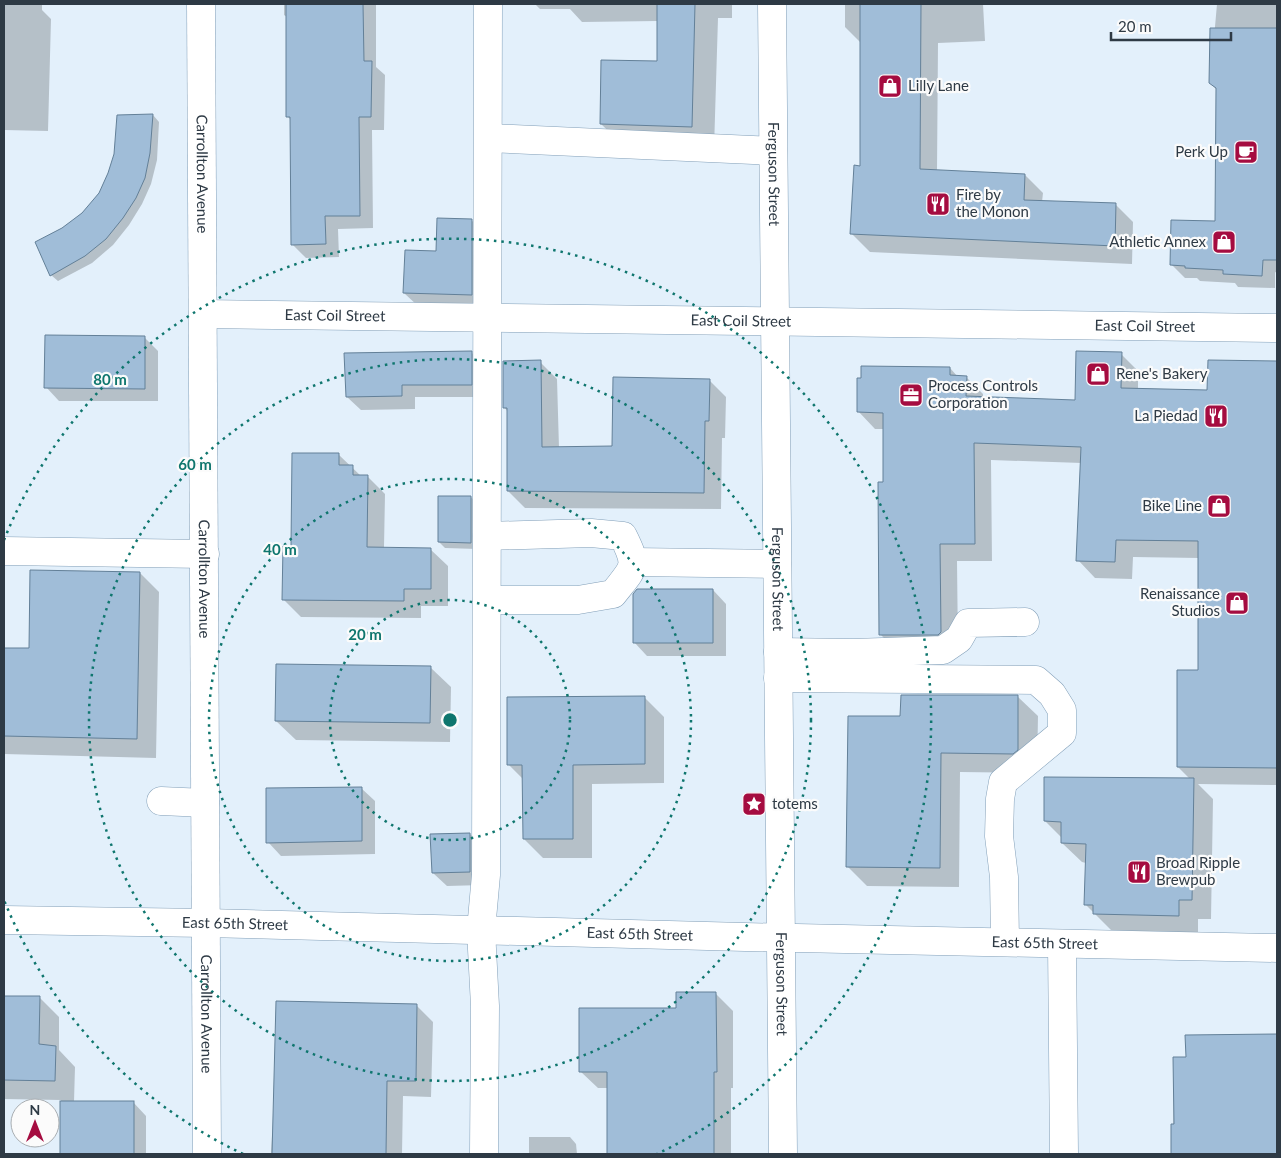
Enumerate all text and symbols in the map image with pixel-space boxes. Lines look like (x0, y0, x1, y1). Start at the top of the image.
scale bar (1111, 10, 1231, 42)
text: 20 m (1118, 17, 1152, 35)
shop icon: Lilly Lane (877, 73, 903, 99)
place label: Lilly Lane (908, 76, 969, 94)
street label: Carrollton Avenue (194, 114, 212, 234)
street label: Ferguson Street (765, 122, 784, 227)
cafe icon: Perk Up (1233, 139, 1259, 165)
place label: Perk Up (1175, 142, 1228, 160)
place label: Fire by the Monon (956, 185, 1029, 220)
restaurant icon: Fire by the Monon (925, 191, 951, 217)
shop icon: Athletic Annex (1211, 229, 1237, 255)
place label: Athletic Annex (1109, 232, 1207, 250)
street label: East Coil Street (285, 305, 386, 324)
street label: East Coil Street (690, 310, 792, 330)
street label: East Coil Street (1094, 316, 1196, 335)
shop icon: Rene's Bakery (1085, 361, 1111, 387)
place label: Rene's Bakery (1116, 364, 1208, 382)
text: 80 m (93, 370, 127, 388)
place label: Process Controls Corporation (928, 376, 1038, 411)
office icon: Process Controls Corporation (898, 382, 924, 408)
restaurant icon: La Piedad (1203, 403, 1229, 429)
place label: La Piedad (1134, 406, 1198, 424)
text: 60 m (178, 455, 212, 473)
shop icon: Bike Line (1206, 493, 1232, 519)
place label: Bike Line (1142, 496, 1202, 514)
street label: Carrollton Avenue (196, 519, 214, 639)
street label: Ferguson Street (769, 527, 788, 632)
text: 40 m (263, 540, 297, 558)
place label: Renaissance Studios (1140, 584, 1220, 619)
shop icon: Renaissance Studios (1224, 590, 1250, 616)
text: 20 m (348, 625, 382, 643)
centre of rings (441, 711, 459, 729)
place icon: totems (741, 791, 767, 817)
place label: totems (772, 794, 818, 812)
place label: Broad Ripple Brewpub (1156, 853, 1240, 888)
restaurant icon: Broad Ripple Brewpub (1126, 859, 1152, 885)
street label: East 65th Street (182, 913, 289, 933)
street label: East 65th Street (586, 923, 694, 944)
street label: Ferguson Street (773, 932, 792, 1037)
street label: East 65th Street (991, 932, 1099, 952)
street label: Carrollton Avenue (198, 954, 217, 1074)
north arrow (10, 1098, 60, 1148)
text: N (30, 1101, 40, 1118)

